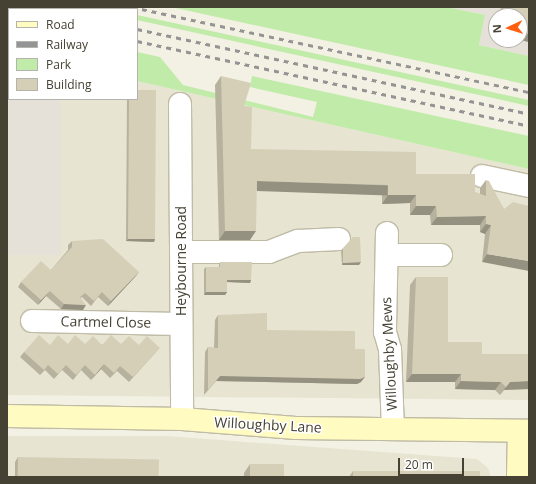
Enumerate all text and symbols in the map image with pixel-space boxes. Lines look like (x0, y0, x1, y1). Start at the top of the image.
legend (8, 8, 138, 100)
north arrow (488, 8, 528, 48)
text: Road (46, 16, 75, 33)
text: N (489, 24, 504, 34)
text: Railway (46, 36, 88, 53)
text: Park (46, 56, 71, 73)
text: Building (46, 76, 91, 93)
street label: Heybourne Road (173, 206, 189, 316)
street label: Willoughby Mews (378, 297, 400, 411)
street label: Cartmel Close (61, 313, 151, 331)
street label: Willoughby Lane (214, 414, 322, 436)
scale bar (400, 450, 466, 476)
text: 20 m (405, 456, 433, 473)

